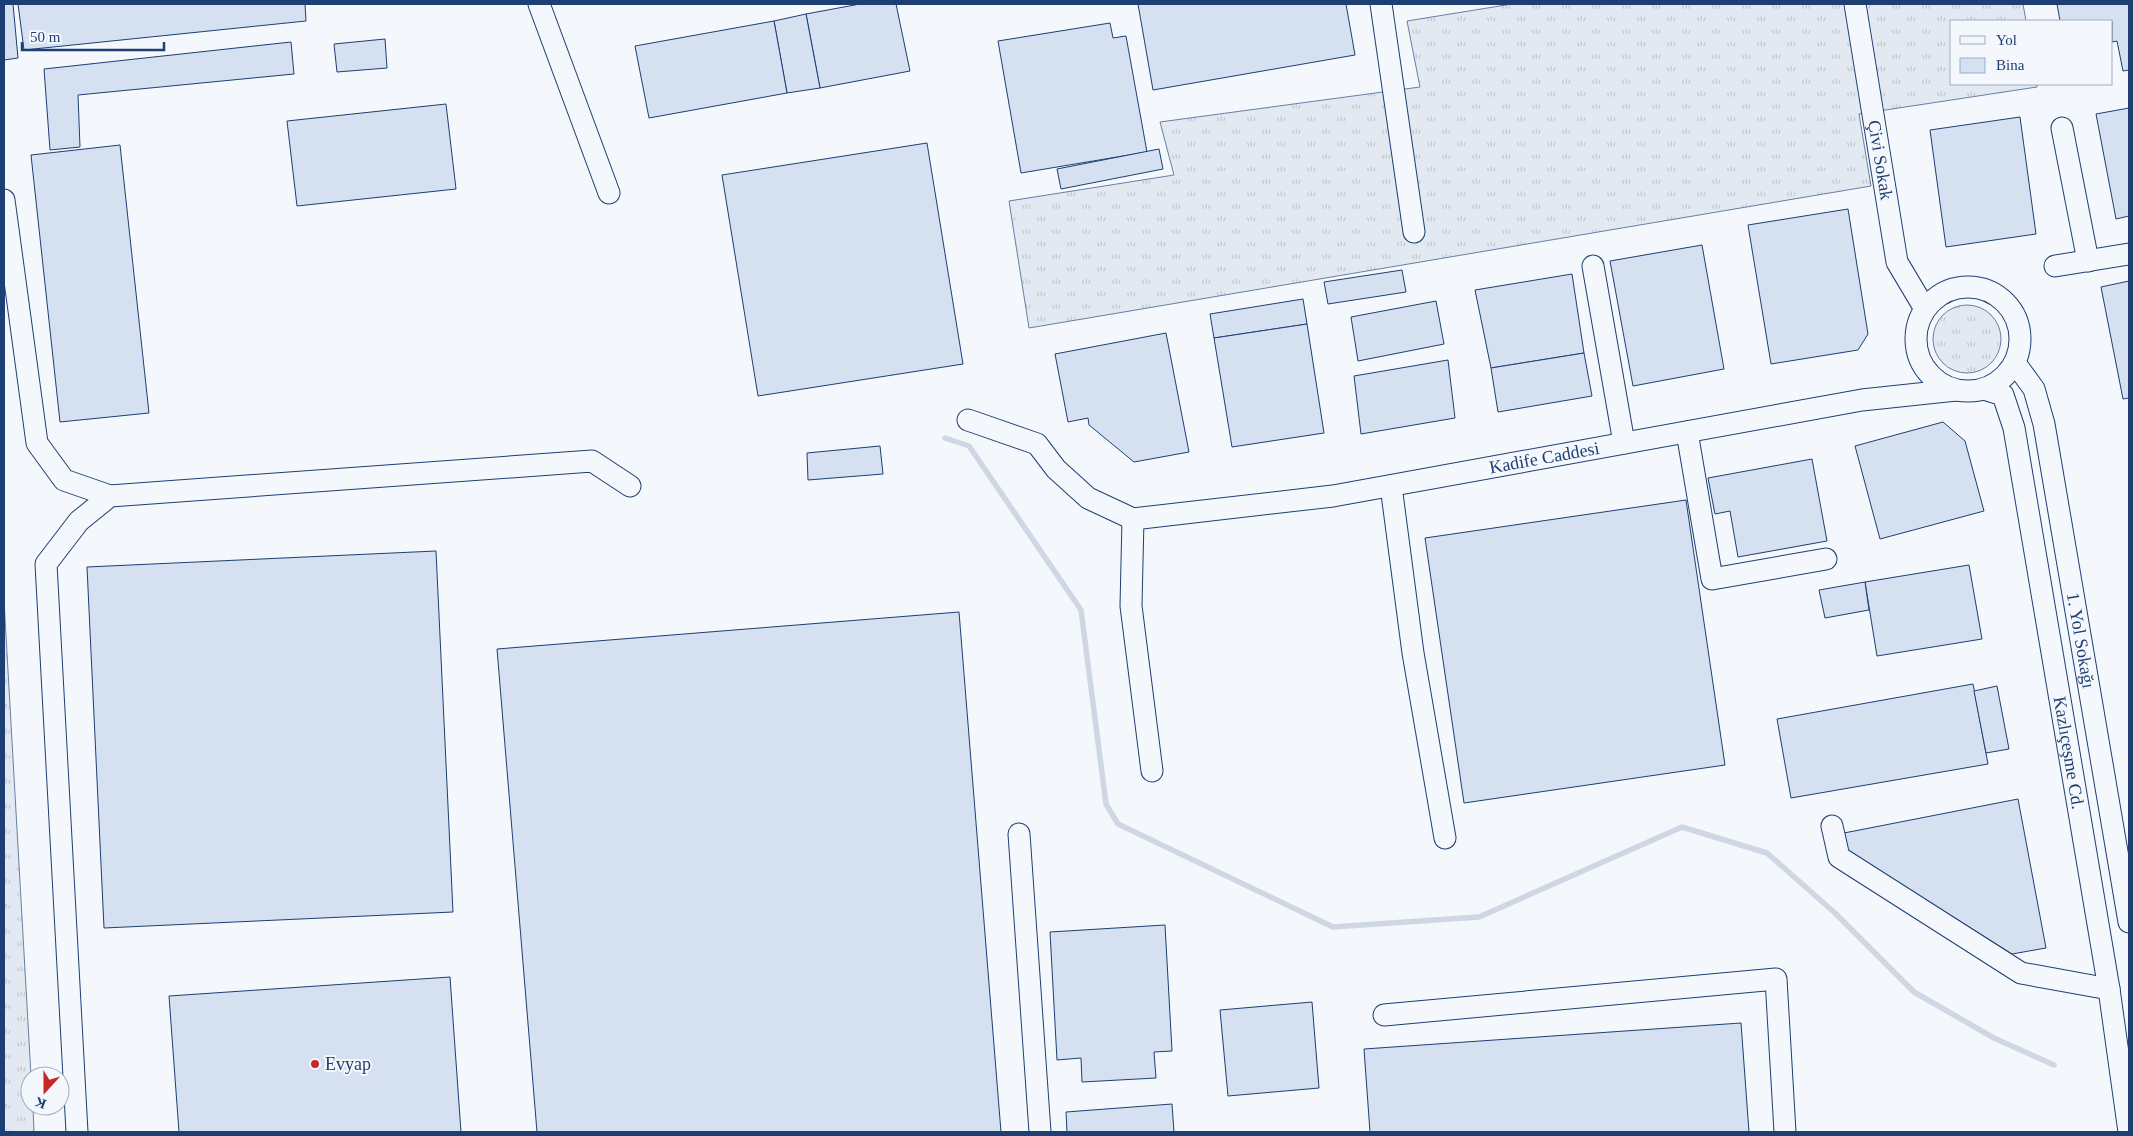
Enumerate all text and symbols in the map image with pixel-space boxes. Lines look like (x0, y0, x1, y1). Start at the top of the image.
scale bar (22, 20, 165, 52)
legend (1950, 20, 2113, 85)
text: 50 m (30, 29, 61, 45)
text: Yol (1996, 32, 2017, 48)
text: Bina (1996, 57, 2025, 73)
street label: Çivi Sokak (1864, 119, 1897, 201)
street label: Kadife Caddesi (1488, 438, 1601, 477)
street label: 1. Yol Sokağı (2063, 591, 2099, 690)
street label: Kazlıçeşme Cd. (2050, 695, 2088, 811)
place label: Evyap (325, 1054, 371, 1074)
marker: Evyap (309, 1058, 321, 1070)
north arrow (20, 1066, 70, 1116)
text: K (33, 1094, 48, 1112)

